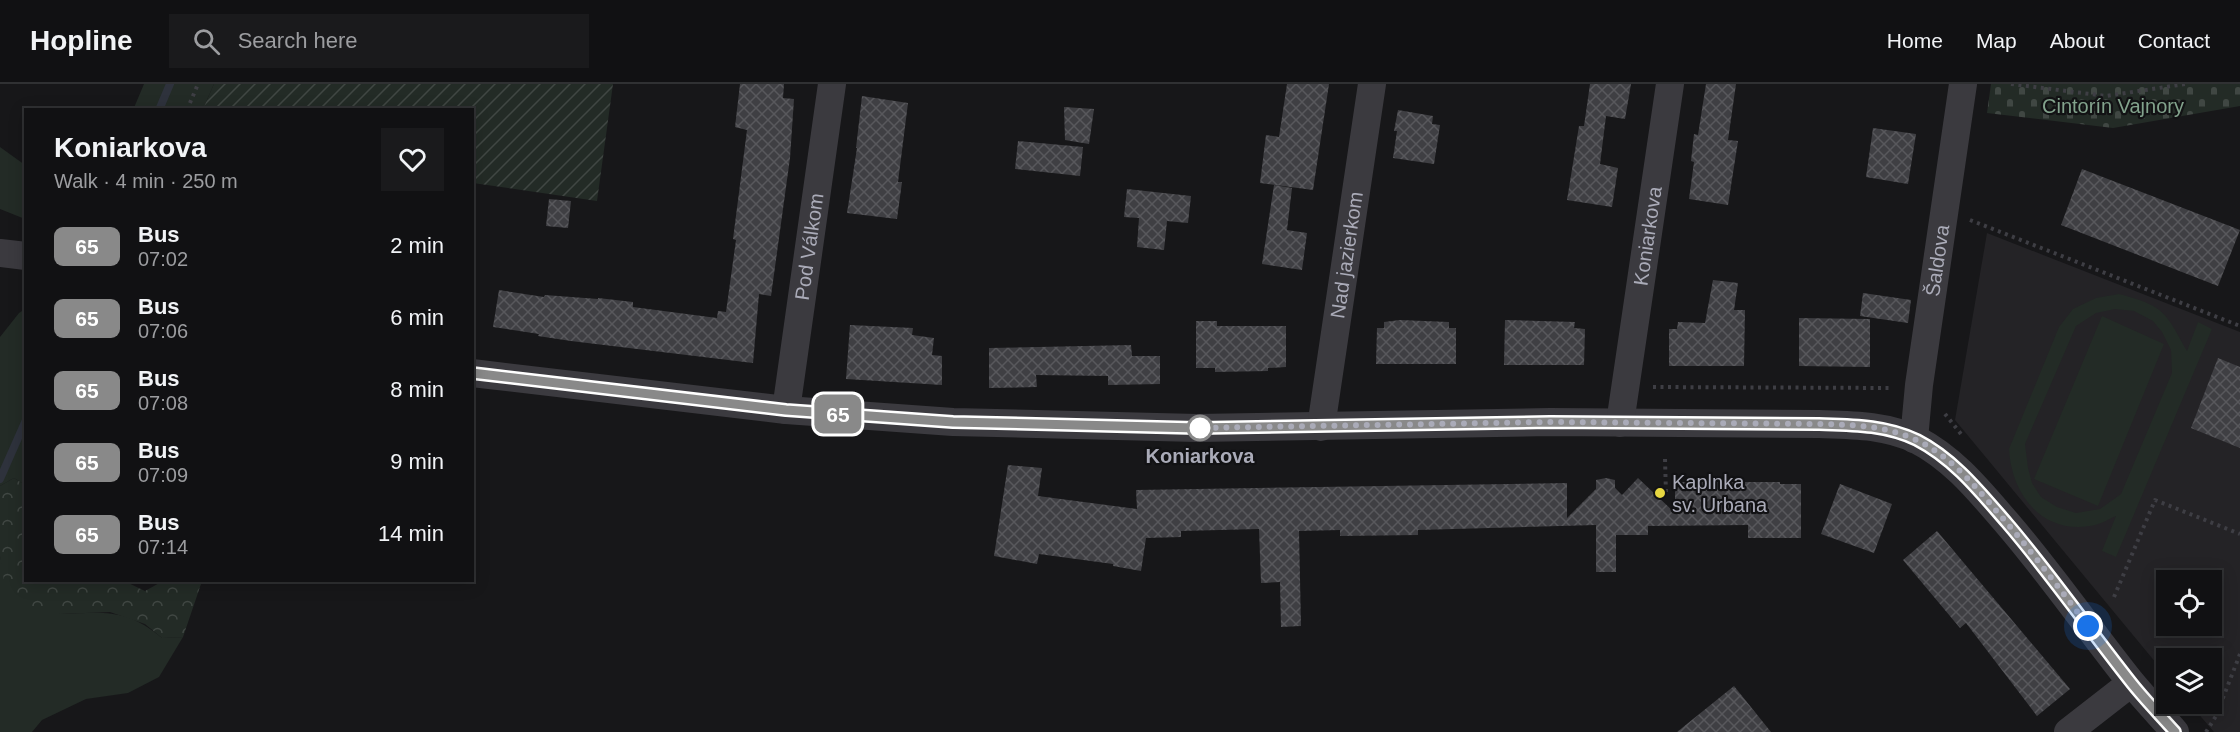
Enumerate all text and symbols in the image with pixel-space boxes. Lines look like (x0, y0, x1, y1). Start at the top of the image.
search box (169, 14, 589, 68)
text: Hopline (30, 25, 133, 56)
icon: search (190, 25, 223, 58)
text: Search here (238, 28, 358, 53)
text: Home (1887, 29, 1943, 52)
text: Map (1976, 29, 2017, 52)
text: About (2050, 29, 2105, 52)
text: Contact (2138, 29, 2210, 52)
park label: Cintorín Vajnory (2042, 95, 2184, 117)
button: heart (381, 128, 444, 191)
text: Koniarkova (54, 132, 207, 163)
text: Walk · 4 min · 250 m (54, 170, 238, 192)
street label: Koniarkova (1629, 184, 1666, 287)
street label: Nad jazierkom (1326, 190, 1367, 320)
street label: Pod Válkom (791, 192, 827, 302)
text: Bus (138, 222, 180, 247)
street label: Šaldova (1921, 222, 1953, 298)
text: 2 min (390, 233, 444, 258)
text: 65 (75, 235, 99, 258)
text: 07:02 (138, 248, 188, 270)
text: Bus (138, 294, 180, 319)
text: 6 min (390, 305, 444, 330)
text: 65 (75, 307, 99, 330)
text: 07:06 (138, 320, 188, 342)
text: Bus (138, 366, 180, 391)
text: 8 min (390, 377, 444, 402)
text: 65 (75, 379, 99, 402)
text: 07:08 (138, 392, 188, 414)
line badge: 65 (811, 394, 865, 434)
text: 65 (826, 403, 850, 426)
marker: Koniarkova (1187, 415, 1213, 441)
text: Bus (138, 438, 180, 463)
place label: Koniarkova (1146, 445, 1255, 467)
text: 9 min (390, 449, 444, 474)
text: 65 (75, 451, 99, 474)
text: 07:09 (138, 464, 188, 486)
place label: Kaplnka sv. Urbana (1672, 471, 1768, 516)
marker: Kaplnka sv. Urbana (1653, 486, 1667, 500)
text: Bus (138, 510, 180, 535)
text: 14 min (378, 521, 444, 546)
text: 65 (75, 523, 99, 546)
text: 07:14 (138, 536, 188, 558)
map controls (2156, 570, 2222, 714)
button: locate (2156, 570, 2222, 636)
your location (2073, 611, 2103, 641)
button: layers (2156, 648, 2222, 714)

